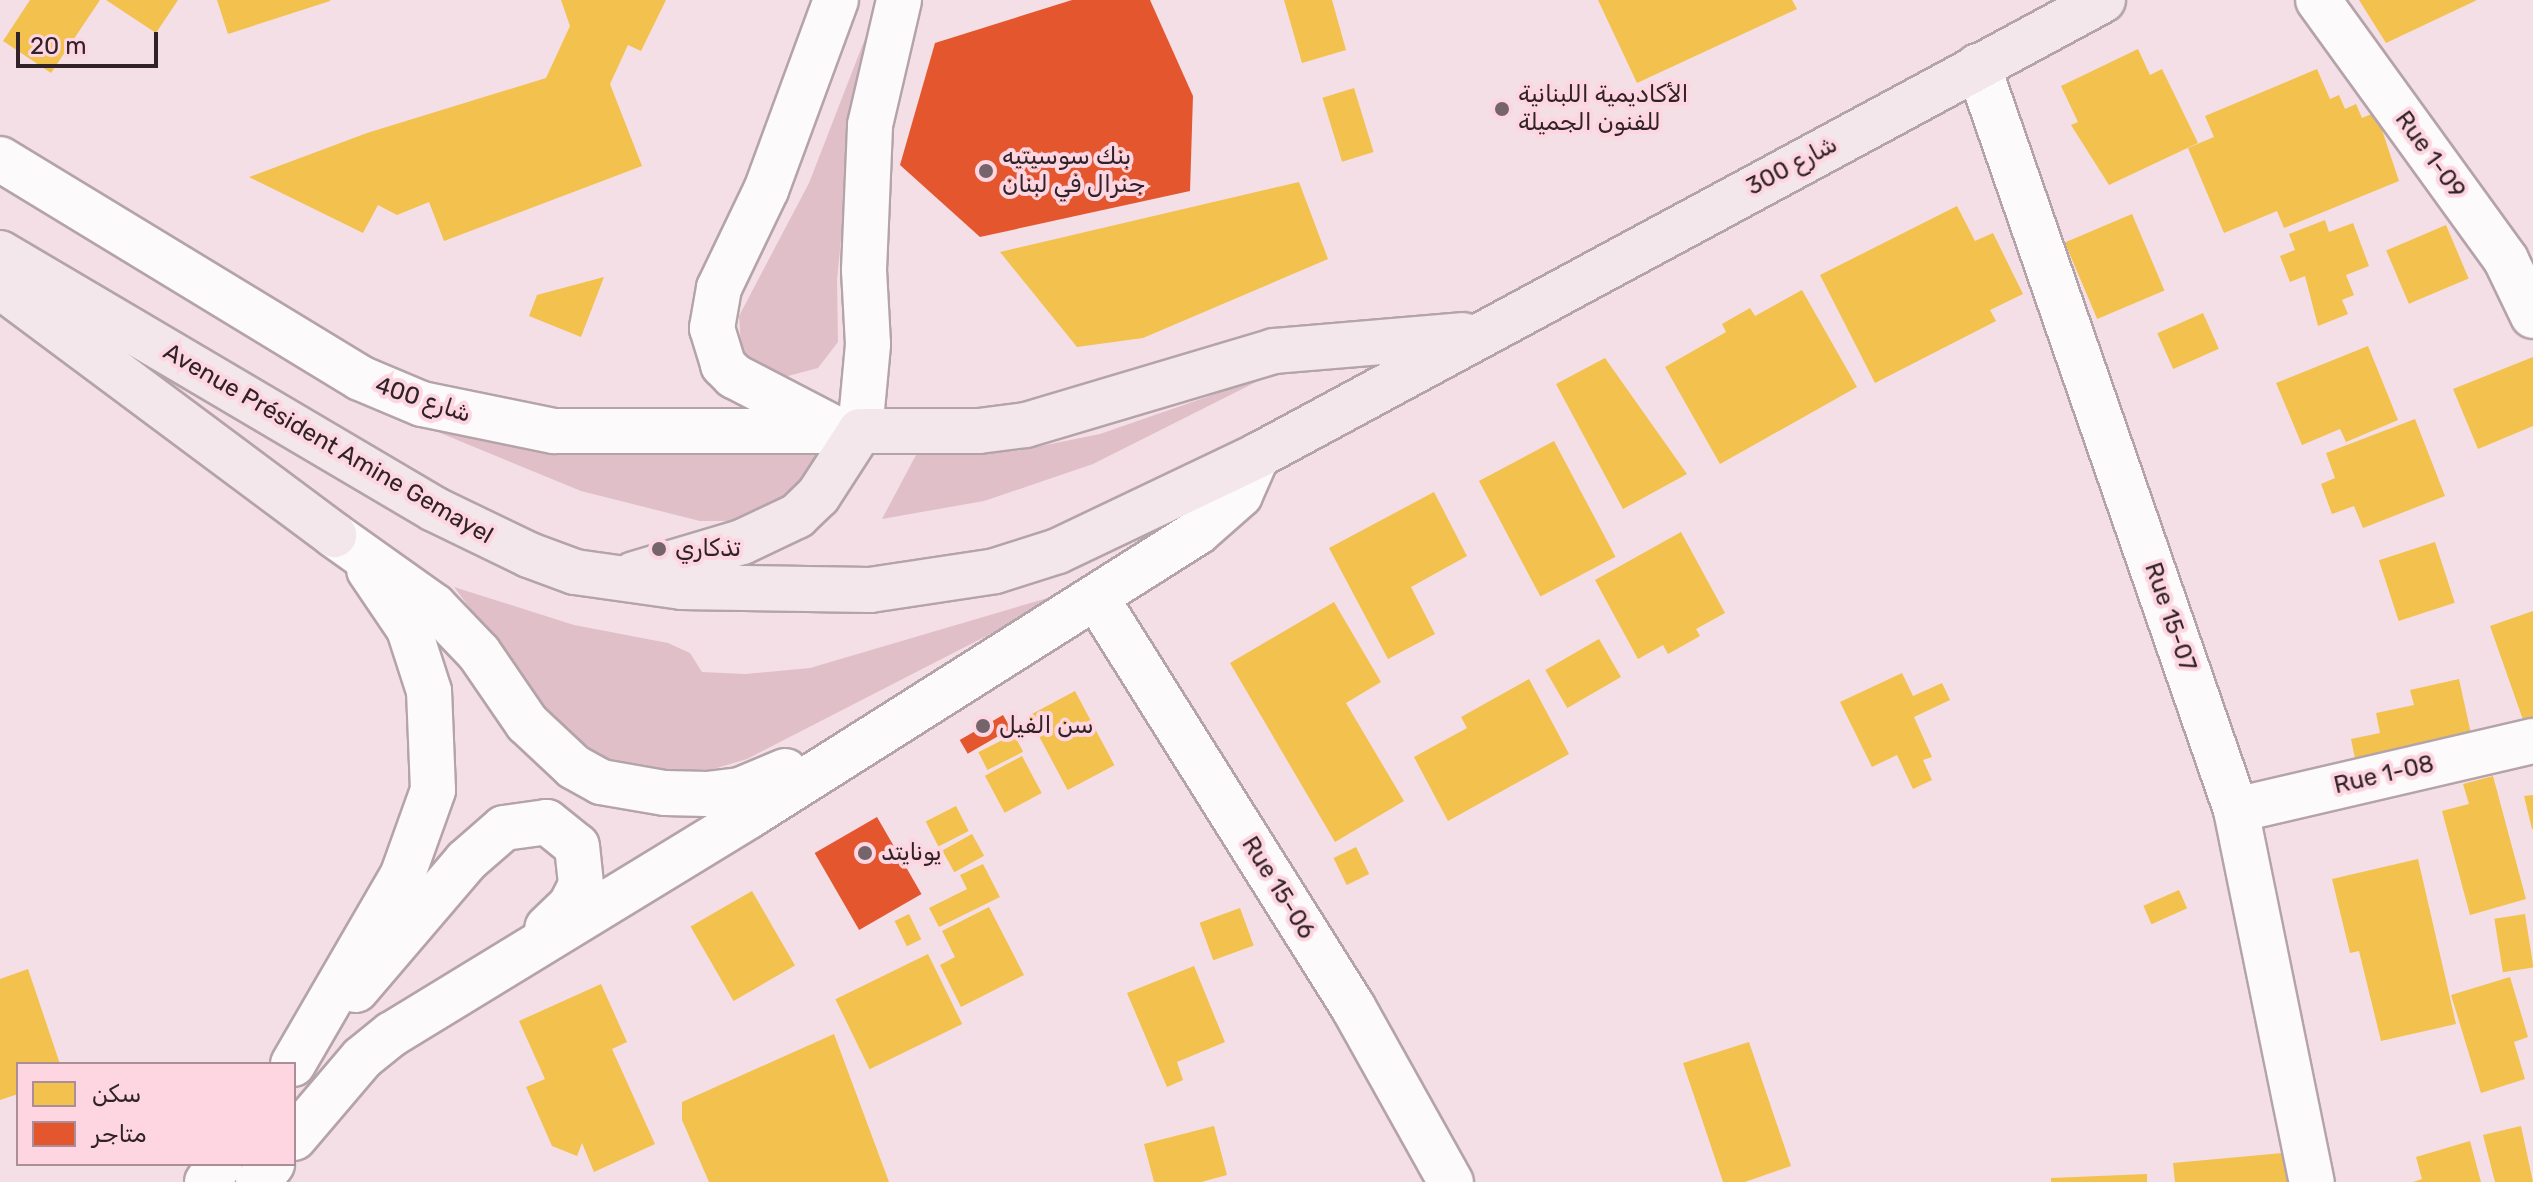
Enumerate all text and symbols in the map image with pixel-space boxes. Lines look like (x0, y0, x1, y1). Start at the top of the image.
scale bar (20, 16, 162, 66)
text: 20 m (30, 32, 87, 60)
place label: الأكاديمية اللبنانية للفنون الجميلة (1518, 81, 1689, 137)
marker: الأكاديمية اللبنانية للفنون الجميلة (1493, 100, 1511, 118)
street label: Rue 1-09 (2389, 106, 2471, 204)
street label: شارع 300 (1742, 130, 1842, 202)
place label: بنك سوسيتيه جنرال في لبنان (1002, 143, 1145, 199)
marker: بنك سوسيتيه جنرال في لبنان (977, 162, 995, 180)
street label: Avenue Président Amine Gemayel (158, 337, 498, 551)
street label: شارع 400 (371, 371, 475, 429)
place label: تذكاري (675, 535, 741, 563)
marker: تذكاري (650, 540, 668, 558)
street label: Rue 15-07 (2138, 559, 2202, 675)
place label: سن الفيل (999, 712, 1094, 740)
marker: سن الفيل (974, 717, 992, 735)
street label: Rue 1-08 (2331, 750, 2437, 800)
street label: Rue 15-06 (1235, 831, 1321, 945)
place label: يونايتد (881, 839, 941, 867)
marker: يونايتد (856, 844, 874, 862)
legend (16, 1062, 296, 1166)
text: سكن (92, 1080, 141, 1108)
text: متاجر (92, 1120, 147, 1148)

